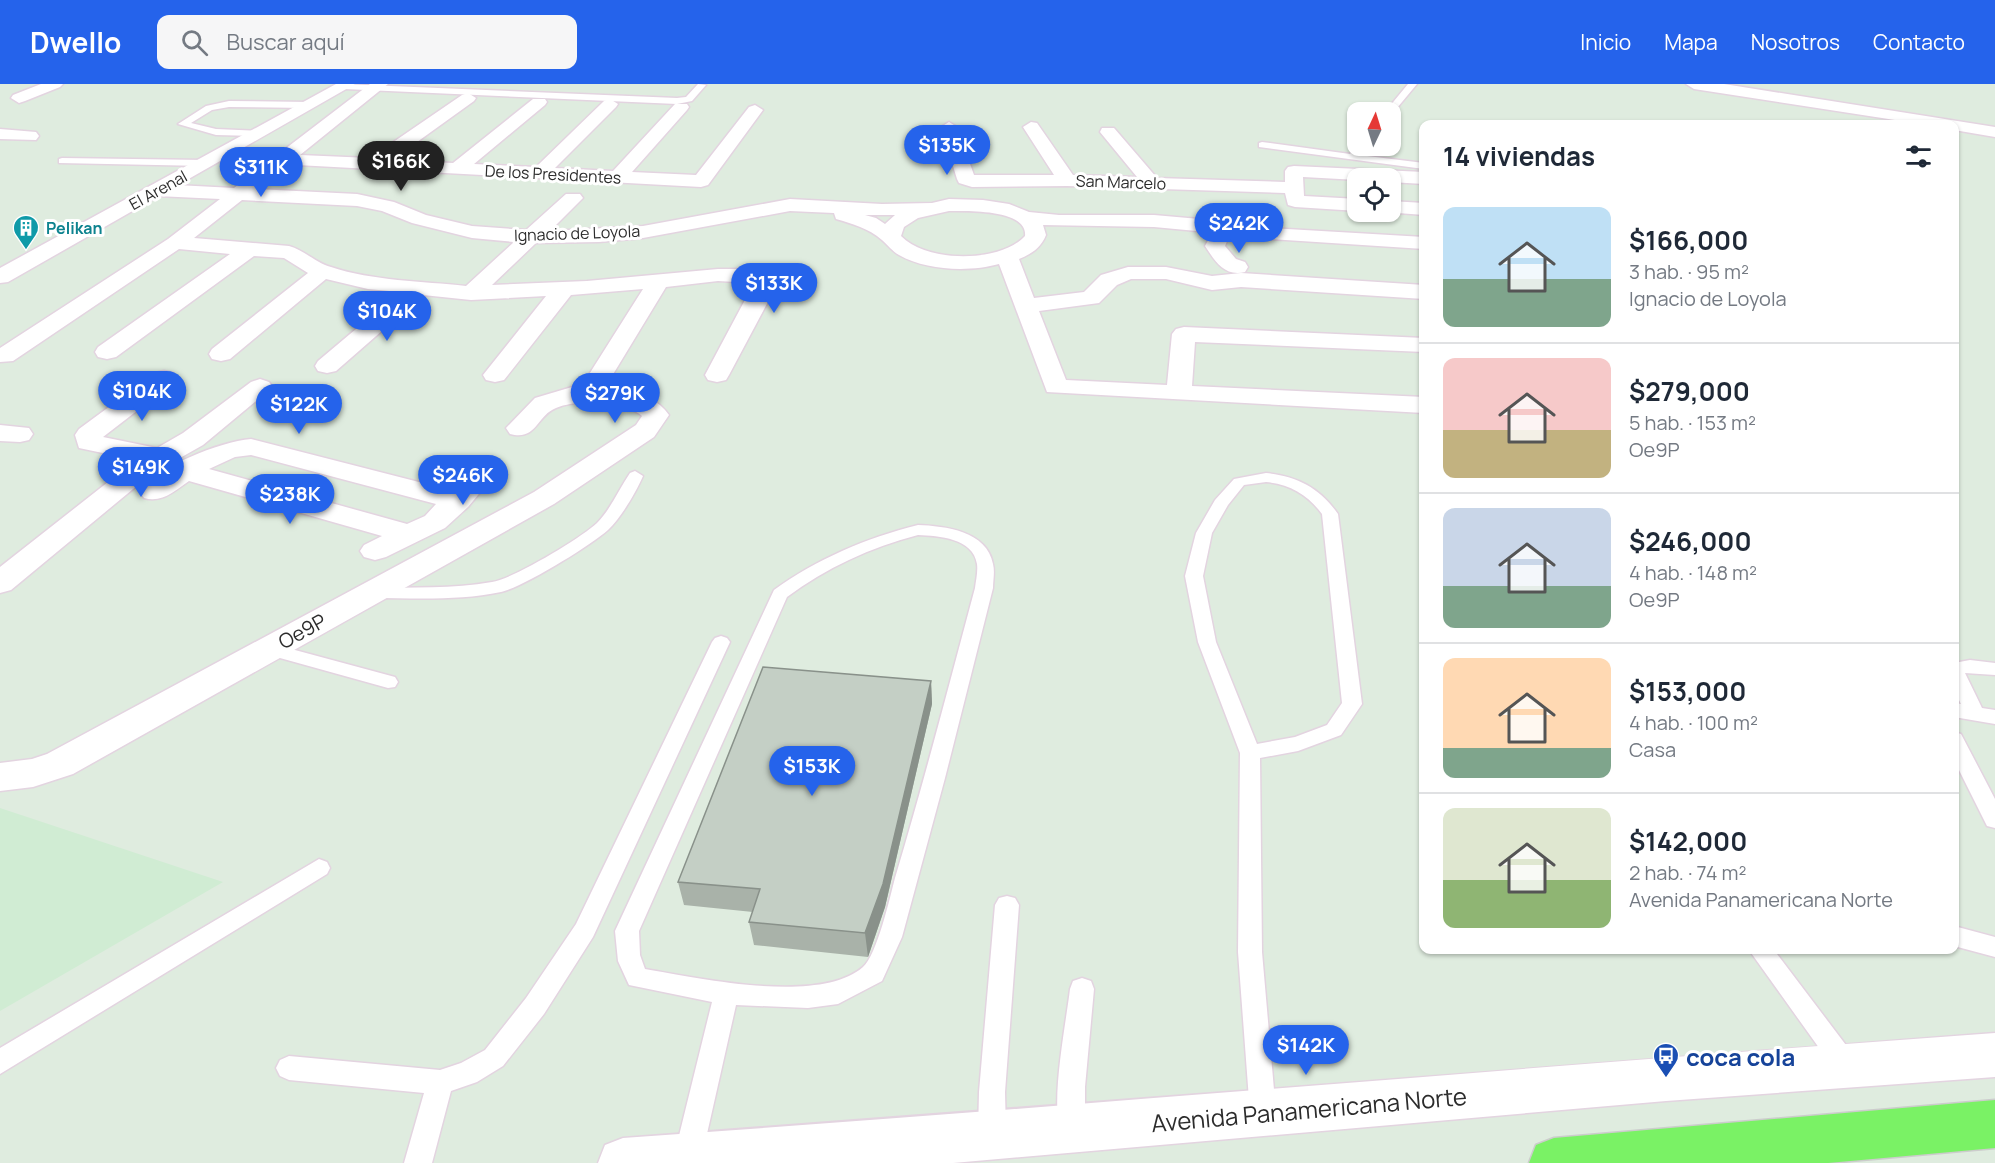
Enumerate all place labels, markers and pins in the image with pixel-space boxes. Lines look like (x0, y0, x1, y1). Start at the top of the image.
pin: $135K (905, 125, 989, 176)
pin: $166K (359, 141, 443, 192)
pin: $311K (219, 147, 303, 198)
pin: $242K (1197, 203, 1281, 254)
building icon: Pelikan (11, 213, 41, 251)
place label: Pelikan (46, 217, 103, 239)
pin: $133K (732, 263, 816, 314)
pin: $104K (345, 291, 429, 342)
pin: $104K (100, 371, 184, 422)
pin: $279K (573, 373, 657, 424)
pin: $122K (257, 384, 341, 435)
pin: $149K (99, 447, 183, 498)
pin: $246K (421, 455, 505, 506)
pin: $238K (248, 474, 332, 525)
pin: $153K (770, 746, 854, 797)
pin: $142K (1264, 1025, 1348, 1076)
place label: coca cola (1686, 1040, 1795, 1073)
bus stop icon: coca cola (1651, 1041, 1681, 1079)

